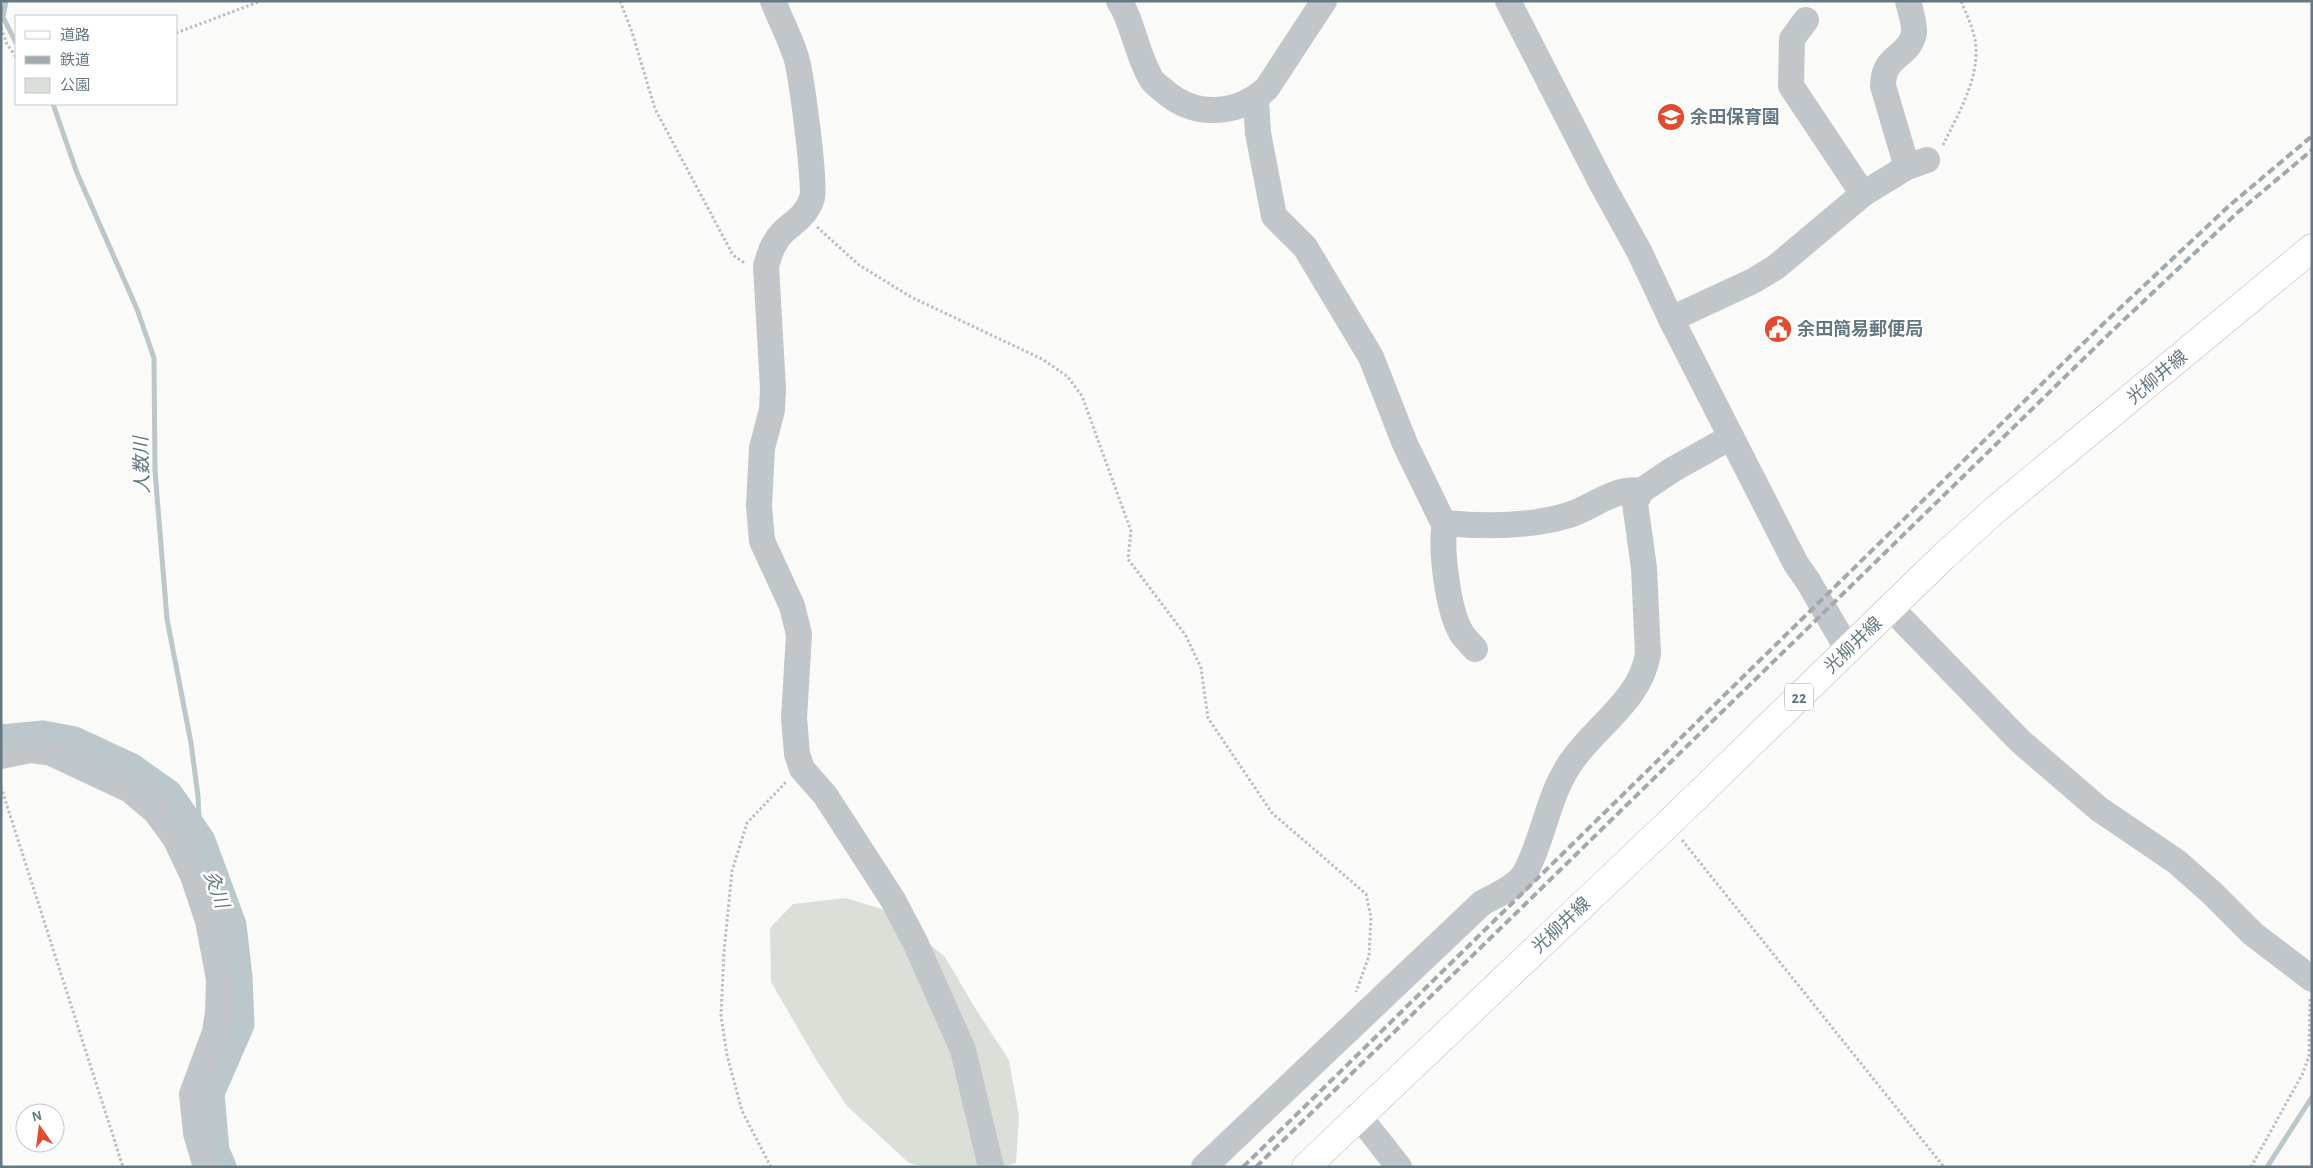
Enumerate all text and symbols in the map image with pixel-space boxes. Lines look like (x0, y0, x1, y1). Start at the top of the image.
legend (15, 15, 178, 105)
text: 道路 (60, 27, 90, 43)
text: 鉄道 (60, 52, 90, 68)
text: 公園 (60, 77, 90, 93)
school or university icon: 余田保育園 (1656, 102, 1686, 132)
place label: 余田保育園 (1690, 107, 1780, 127)
public building icon: 余田簡易郵便局 (1763, 314, 1793, 344)
place label: 余田簡易郵便局 (1797, 319, 1923, 339)
street label: 光柳井線 (2123, 346, 2191, 408)
water label: 人数川 (131, 434, 153, 494)
street label: 光柳井線 (1820, 613, 1886, 677)
road number: 22 (1785, 684, 1813, 710)
water label: 灸川 (200, 868, 233, 912)
street label: 光柳井線 (1528, 893, 1594, 957)
north arrow (15, 1103, 65, 1153)
text: N (31, 1108, 44, 1124)

